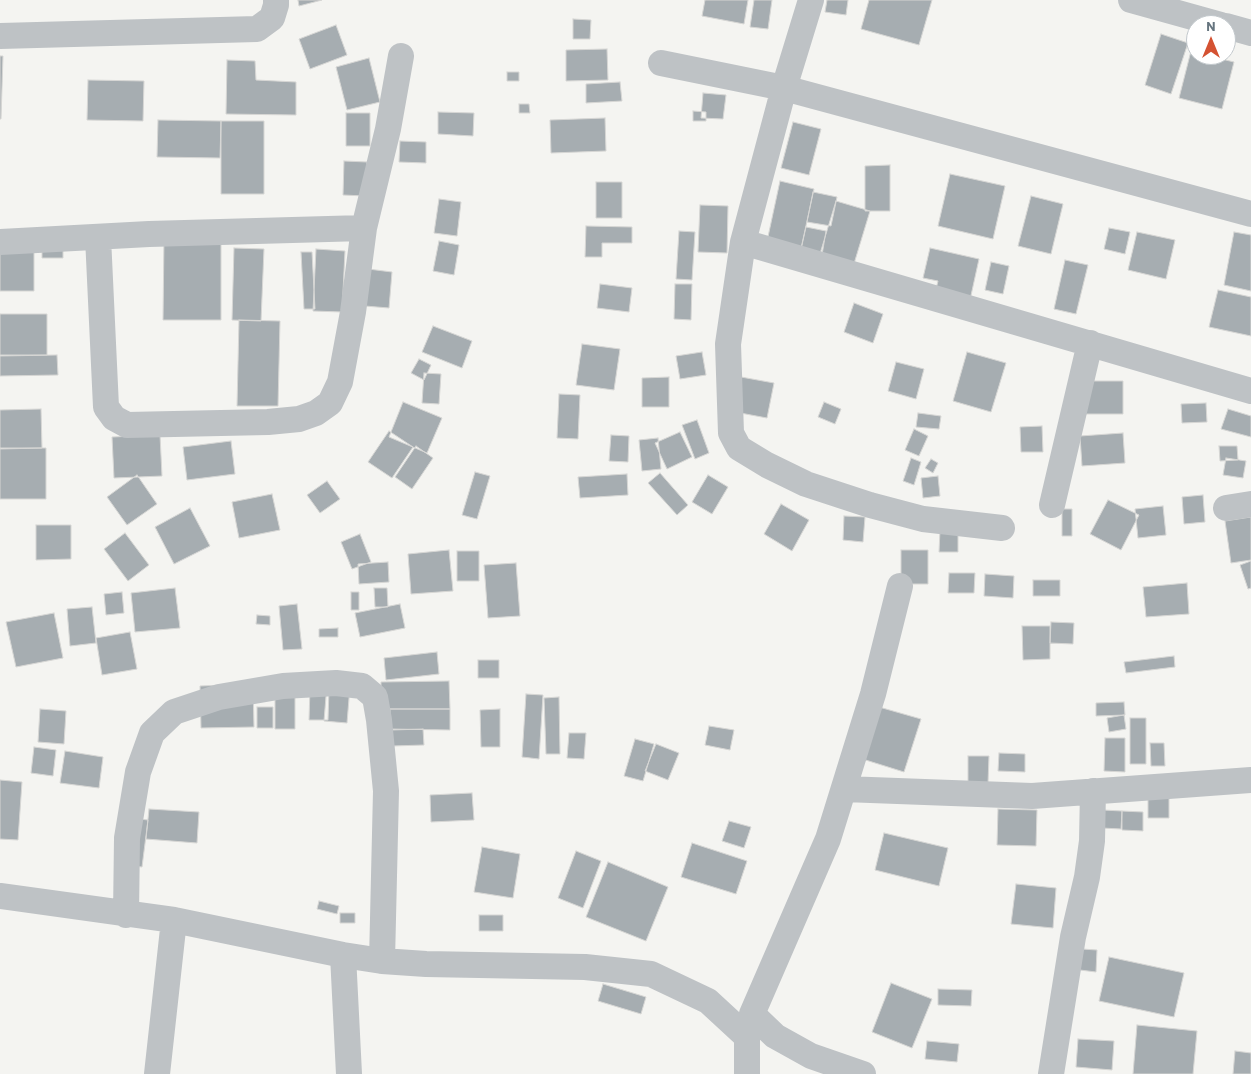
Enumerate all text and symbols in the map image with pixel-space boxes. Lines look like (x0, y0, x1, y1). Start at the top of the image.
north arrow (1186, 15, 1236, 65)
text: N (1206, 17, 1216, 34)

